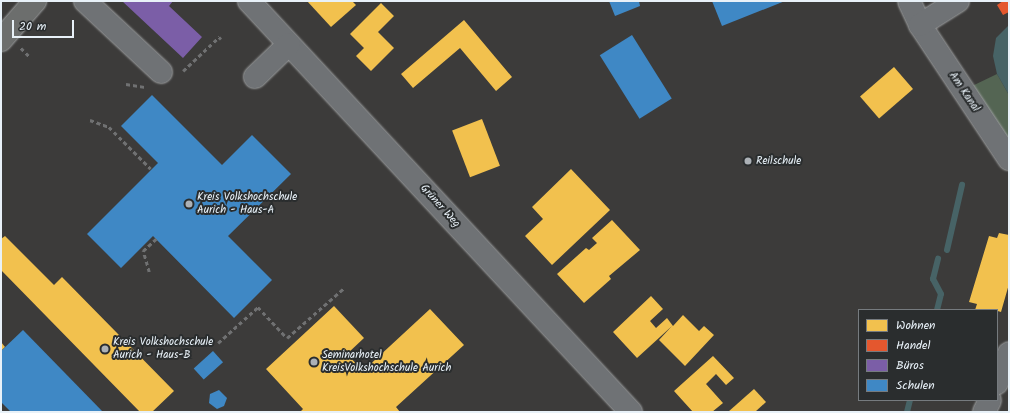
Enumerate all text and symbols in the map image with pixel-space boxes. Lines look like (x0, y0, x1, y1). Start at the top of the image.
scale bar (14, 12, 76, 38)
text: 20 m (19, 17, 46, 36)
street label: Am Kanal (946, 70, 982, 114)
place label: Reilschule (756, 154, 801, 168)
marker: Reilschule (743, 156, 753, 166)
street label: Grüner Weg (417, 182, 463, 230)
place label: Kreis Volkshochschule Aurich - Haus-A (197, 191, 297, 217)
marker: Kreis Volkshochschule Aurich - Haus-A (184, 199, 194, 209)
legend (858, 309, 998, 401)
text: Wohnen (896, 316, 935, 335)
place label: Kreis Volkshochschule Aurich - Haus-B (113, 336, 213, 362)
text: Handel (896, 336, 930, 355)
marker: Kreis Volkshochschule Aurich - Haus-B (100, 344, 110, 354)
place label: Seminarhotel KreisVolkshochschule Aurich (322, 349, 451, 375)
text: Büros (896, 356, 924, 375)
marker: Seminarhotel KreisVolkshochschule Aurich (309, 357, 319, 367)
text: Schulen (896, 376, 935, 395)

